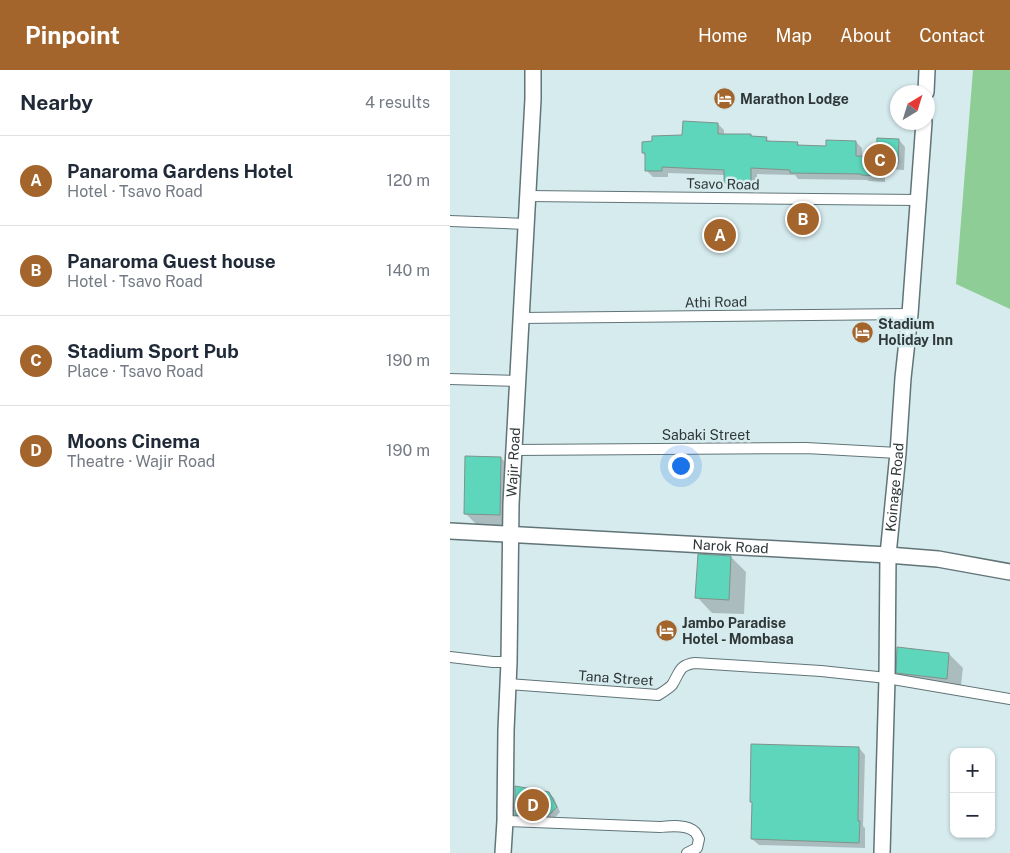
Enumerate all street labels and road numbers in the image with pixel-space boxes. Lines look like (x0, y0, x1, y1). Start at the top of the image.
street label: Tsavo Road (686, 175, 760, 193)
street label: Athi Road (685, 293, 747, 311)
street label: Wajir Road (503, 427, 523, 498)
street label: Sabaki Street (662, 427, 750, 443)
street label: Koinage Road (882, 442, 907, 533)
street label: Narok Road (692, 536, 769, 556)
street label: Tana Street (578, 667, 654, 689)

